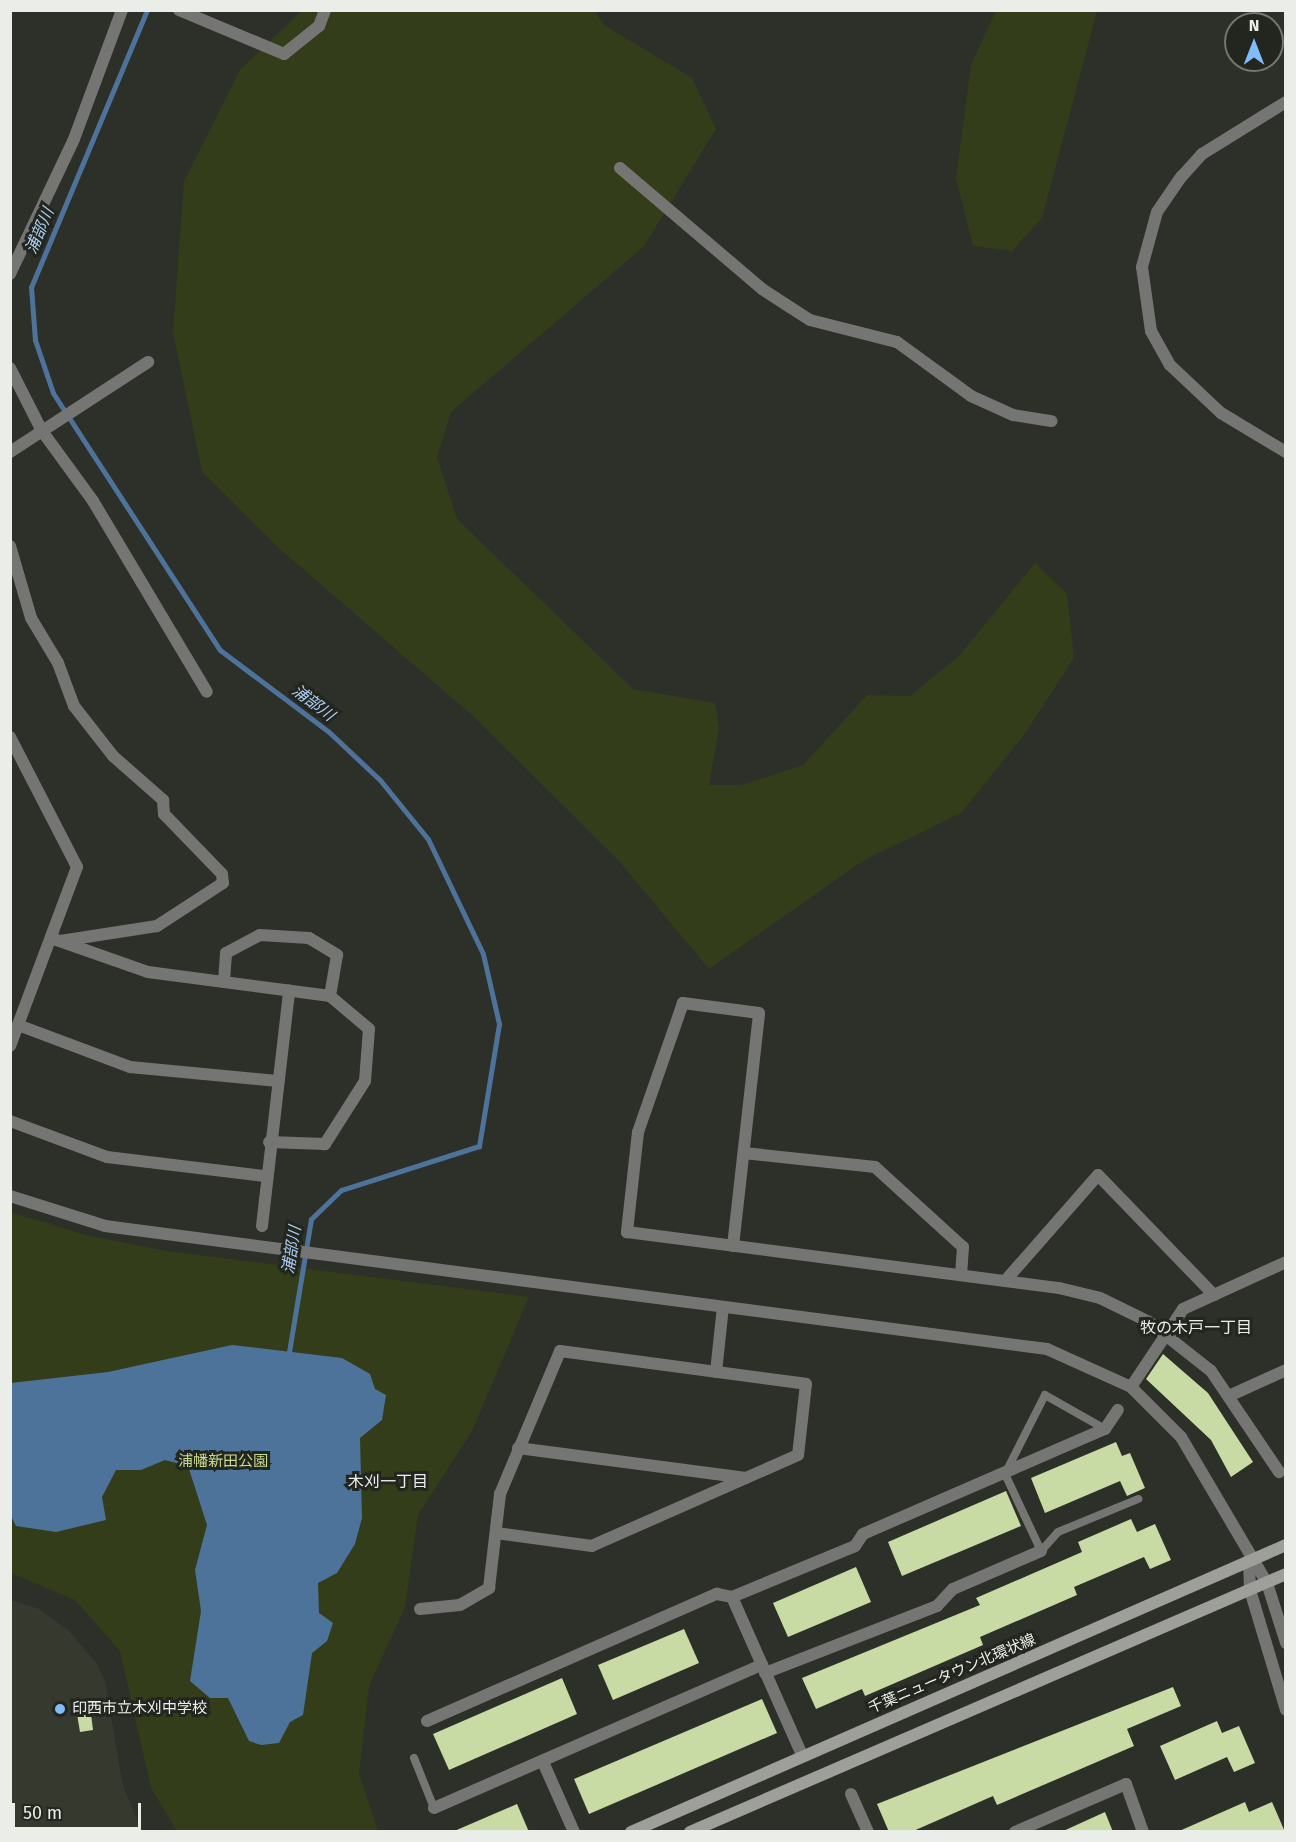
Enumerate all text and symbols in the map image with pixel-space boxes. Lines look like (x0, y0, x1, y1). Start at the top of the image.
north arrow (1224, 12, 1284, 72)
text: N (1249, 16, 1259, 35)
water label: 浦部川 (22, 205, 58, 257)
water label: 浦部川 (288, 681, 338, 725)
water label: 浦部川 (279, 1225, 305, 1275)
district label: 牧の木戸一丁目 (1140, 1318, 1252, 1338)
park label: 浦幡新田公園 (178, 1453, 268, 1471)
district label: 木刈一丁目 (348, 1472, 428, 1492)
street label: 千葉ニュータウン北環状線 (866, 1631, 1038, 1717)
place label: 印西市立木刈中学校 (72, 1700, 207, 1718)
marker: 印西市立木刈中学校 (53, 1702, 67, 1716)
scale bar (15, 1791, 144, 1829)
text: 50 m (23, 1802, 62, 1824)

